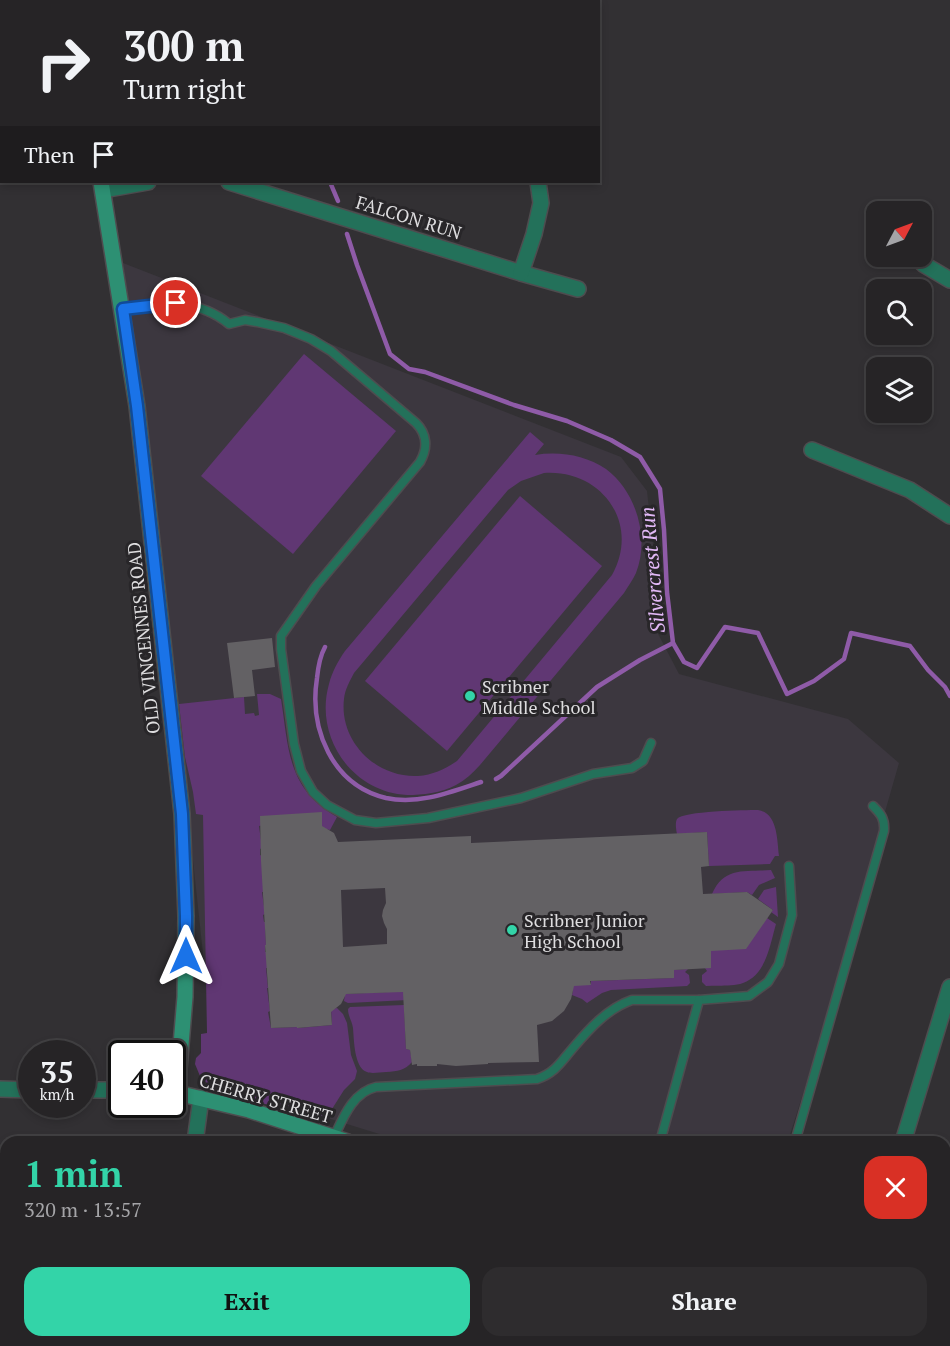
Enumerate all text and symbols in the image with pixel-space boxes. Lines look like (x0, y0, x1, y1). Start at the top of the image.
text: 300 m (123, 17, 244, 73)
icon: right (24, 24, 102, 102)
text: Turn right (123, 71, 246, 107)
icon: arrive (87, 138, 120, 171)
text: Then (24, 140, 75, 169)
street label: FALCON RUN (353, 190, 465, 244)
north arrow (866, 201, 932, 267)
map controls (866, 201, 932, 423)
pin (150, 277, 201, 328)
button: search (866, 279, 932, 345)
icon: arrive (159, 286, 192, 319)
button: layers (866, 357, 932, 423)
water label: Silvercrest Run (633, 506, 671, 634)
street label: OLD VINCENNES ROAD (121, 541, 165, 735)
place label: Scribner Middle School (482, 674, 596, 719)
marker: Scribner Middle School (463, 689, 477, 703)
place label: Scribner Junior High School (524, 908, 645, 953)
marker: Scribner Junior High School (505, 923, 519, 937)
position arrow (154, 924, 218, 988)
speed limit sign: 40 (108, 1040, 186, 1118)
text: 35 (40, 1052, 74, 1092)
street label: CHERRY STREET (197, 1068, 335, 1128)
text: km/h (40, 1084, 74, 1104)
text: 1 min (24, 1150, 122, 1197)
button: close (864, 1156, 927, 1219)
text: 320 m · 13:57 (24, 1196, 142, 1223)
button: Exit (24, 1267, 470, 1336)
button: Share (482, 1267, 927, 1336)

